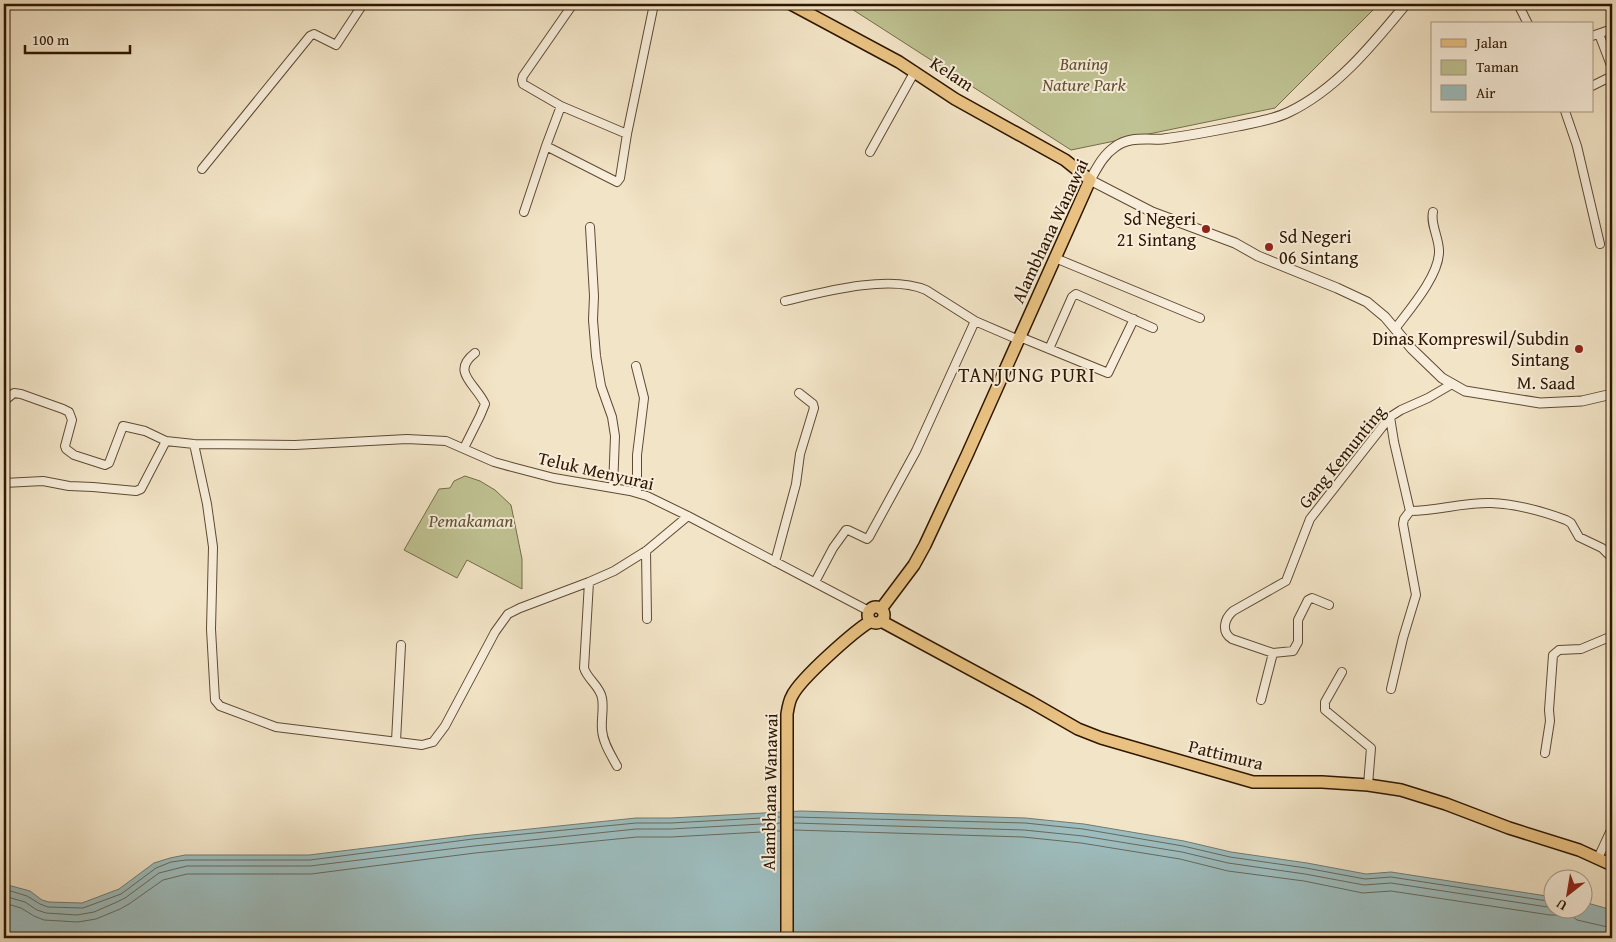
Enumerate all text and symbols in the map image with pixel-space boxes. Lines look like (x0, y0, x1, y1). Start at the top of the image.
scale bar (25, 22, 130, 54)
legend (1431, 22, 1594, 112)
text: 100 m (32, 29, 70, 50)
text: Jalan (1474, 32, 1508, 53)
street label: Kelam (925, 49, 980, 98)
park label: Baning Nature Park (1041, 50, 1126, 98)
text: Taman (1476, 56, 1519, 77)
text: Air (1476, 82, 1496, 103)
street label: Alambhana Wanawai (1004, 154, 1095, 308)
place label: Sd Negeri 21 Sintang (1117, 205, 1196, 253)
marker: Sd Negeri 21 Sintang (1200, 223, 1212, 235)
place label: Sd Negeri 06 Sintang (1279, 223, 1358, 271)
marker: Sd Negeri 06 Sintang (1263, 241, 1275, 253)
place label: Dinas Kompreswil/Subdin Sintang (1372, 325, 1569, 373)
marker: Dinas Kompreswil/Subdin Sintang (1573, 343, 1585, 355)
district label: TANJUNG PURI (958, 360, 1096, 389)
street label: M. Saad (1517, 368, 1576, 397)
street label: Gang Kemunting (1291, 399, 1392, 514)
street label: Teluk Menyurai (535, 444, 657, 497)
park label: Pemakaman (428, 507, 513, 534)
street label: Alambhana Wanawai (755, 713, 784, 871)
street label: Pattimura (1186, 732, 1267, 777)
north arrow (1544, 870, 1594, 920)
text: U (1552, 894, 1570, 916)

